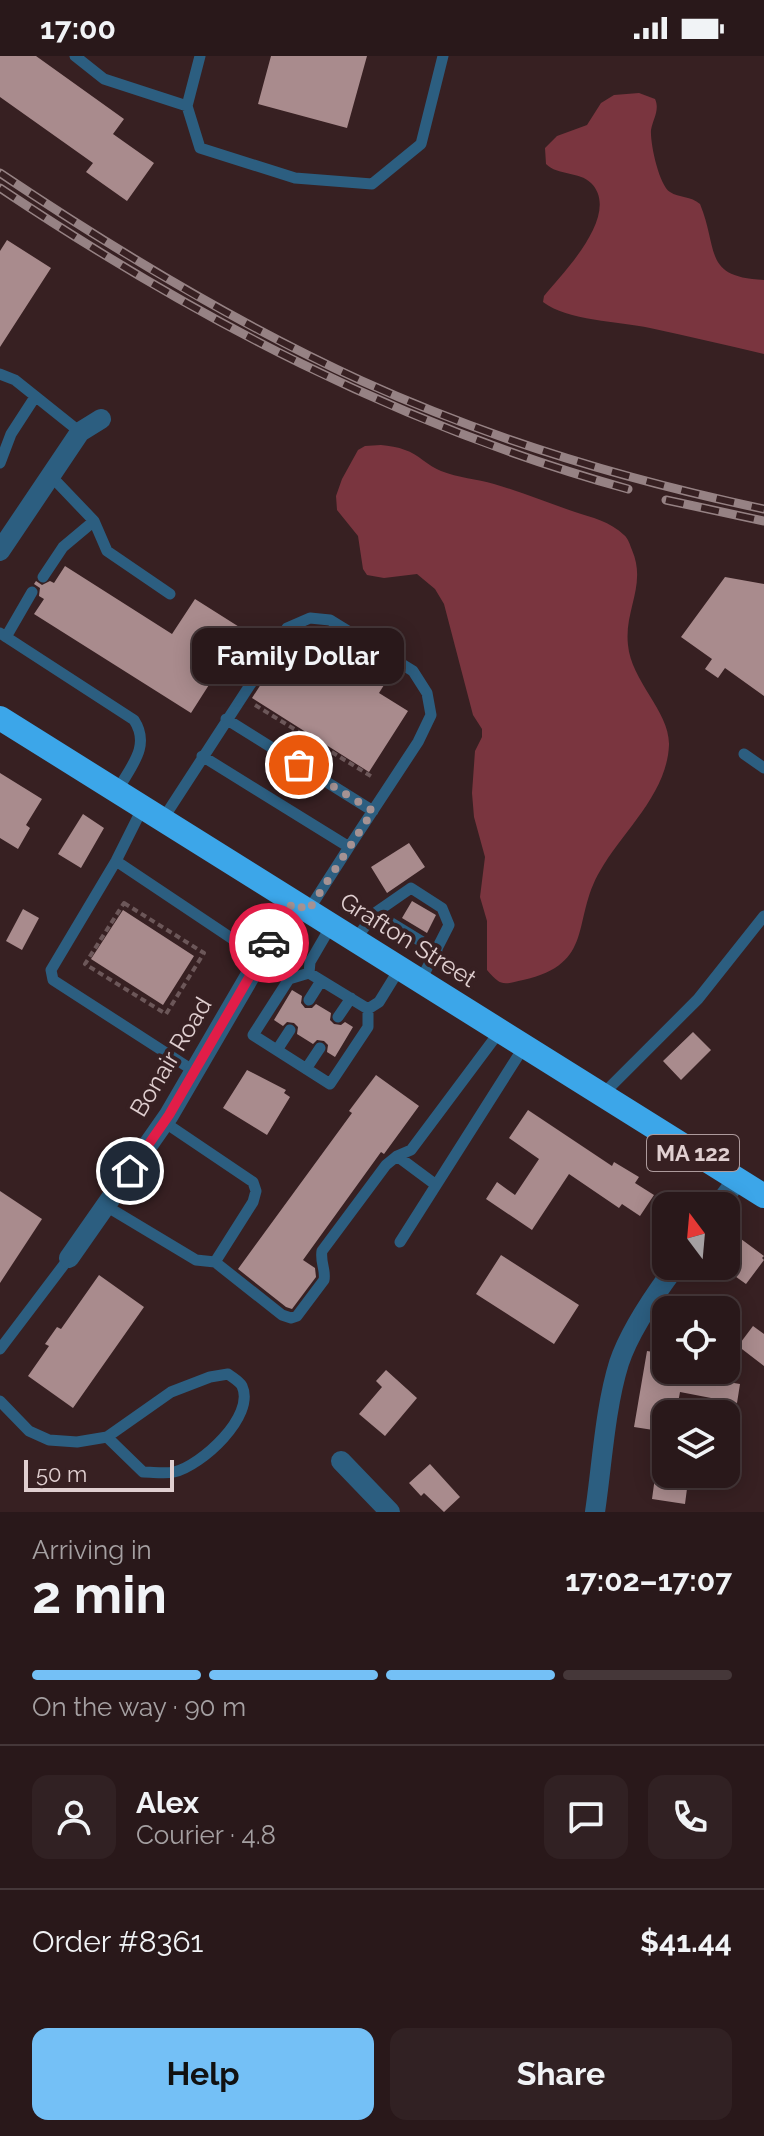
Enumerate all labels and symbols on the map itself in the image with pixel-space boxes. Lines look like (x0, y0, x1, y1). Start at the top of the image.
callout: Family Dollar (193, 629, 405, 685)
pin (265, 731, 333, 799)
street label: Grafton Street (335, 886, 482, 993)
courier (229, 903, 309, 983)
street label: Bonair Road (124, 992, 218, 1122)
road number: MA 122 (647, 1135, 739, 1171)
pin (96, 1137, 164, 1205)
north arrow (652, 1192, 740, 1280)
scale bar (24, 1456, 174, 1492)

